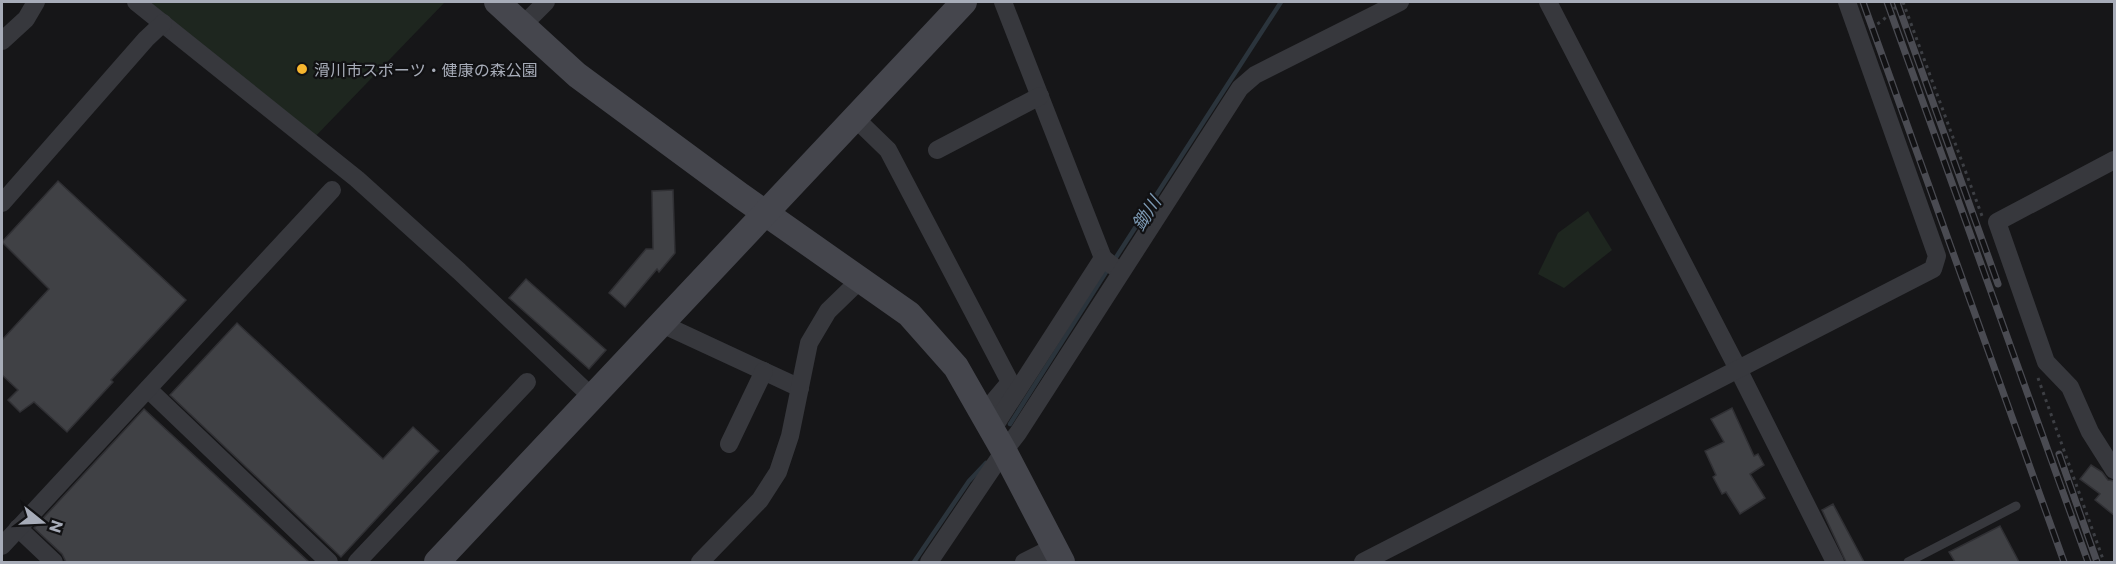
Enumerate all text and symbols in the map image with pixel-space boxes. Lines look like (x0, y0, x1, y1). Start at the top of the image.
place label: 滑川市スポーツ・健康の森公園 (314, 60, 538, 79)
marker: 滑川市スポーツ・健康の森公園 (295, 62, 309, 76)
water label: 鋤川 (1127, 190, 1166, 234)
north arrow (12, 492, 72, 552)
text: N (46, 518, 68, 535)

